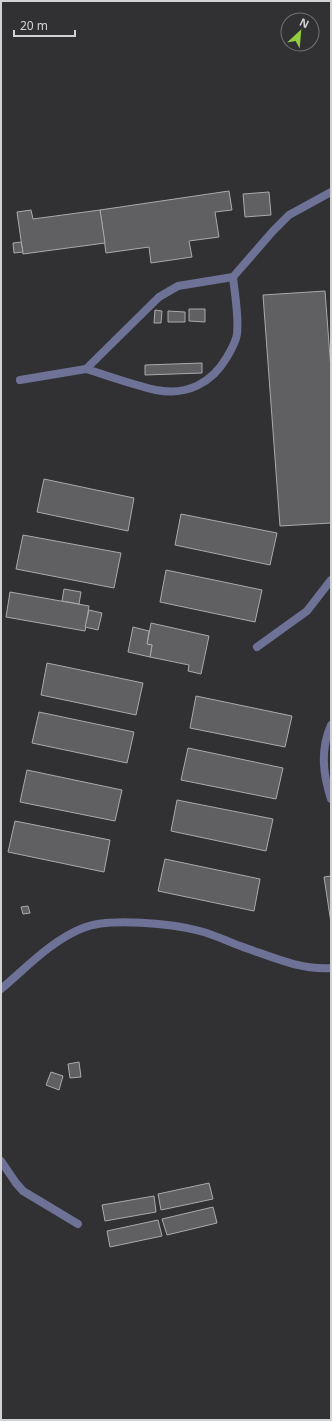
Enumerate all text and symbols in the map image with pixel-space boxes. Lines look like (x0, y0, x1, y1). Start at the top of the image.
scale bar (14, 12, 75, 38)
north arrow (280, 12, 320, 52)
text: N (297, 14, 312, 31)
text: 20 m (20, 17, 48, 34)

